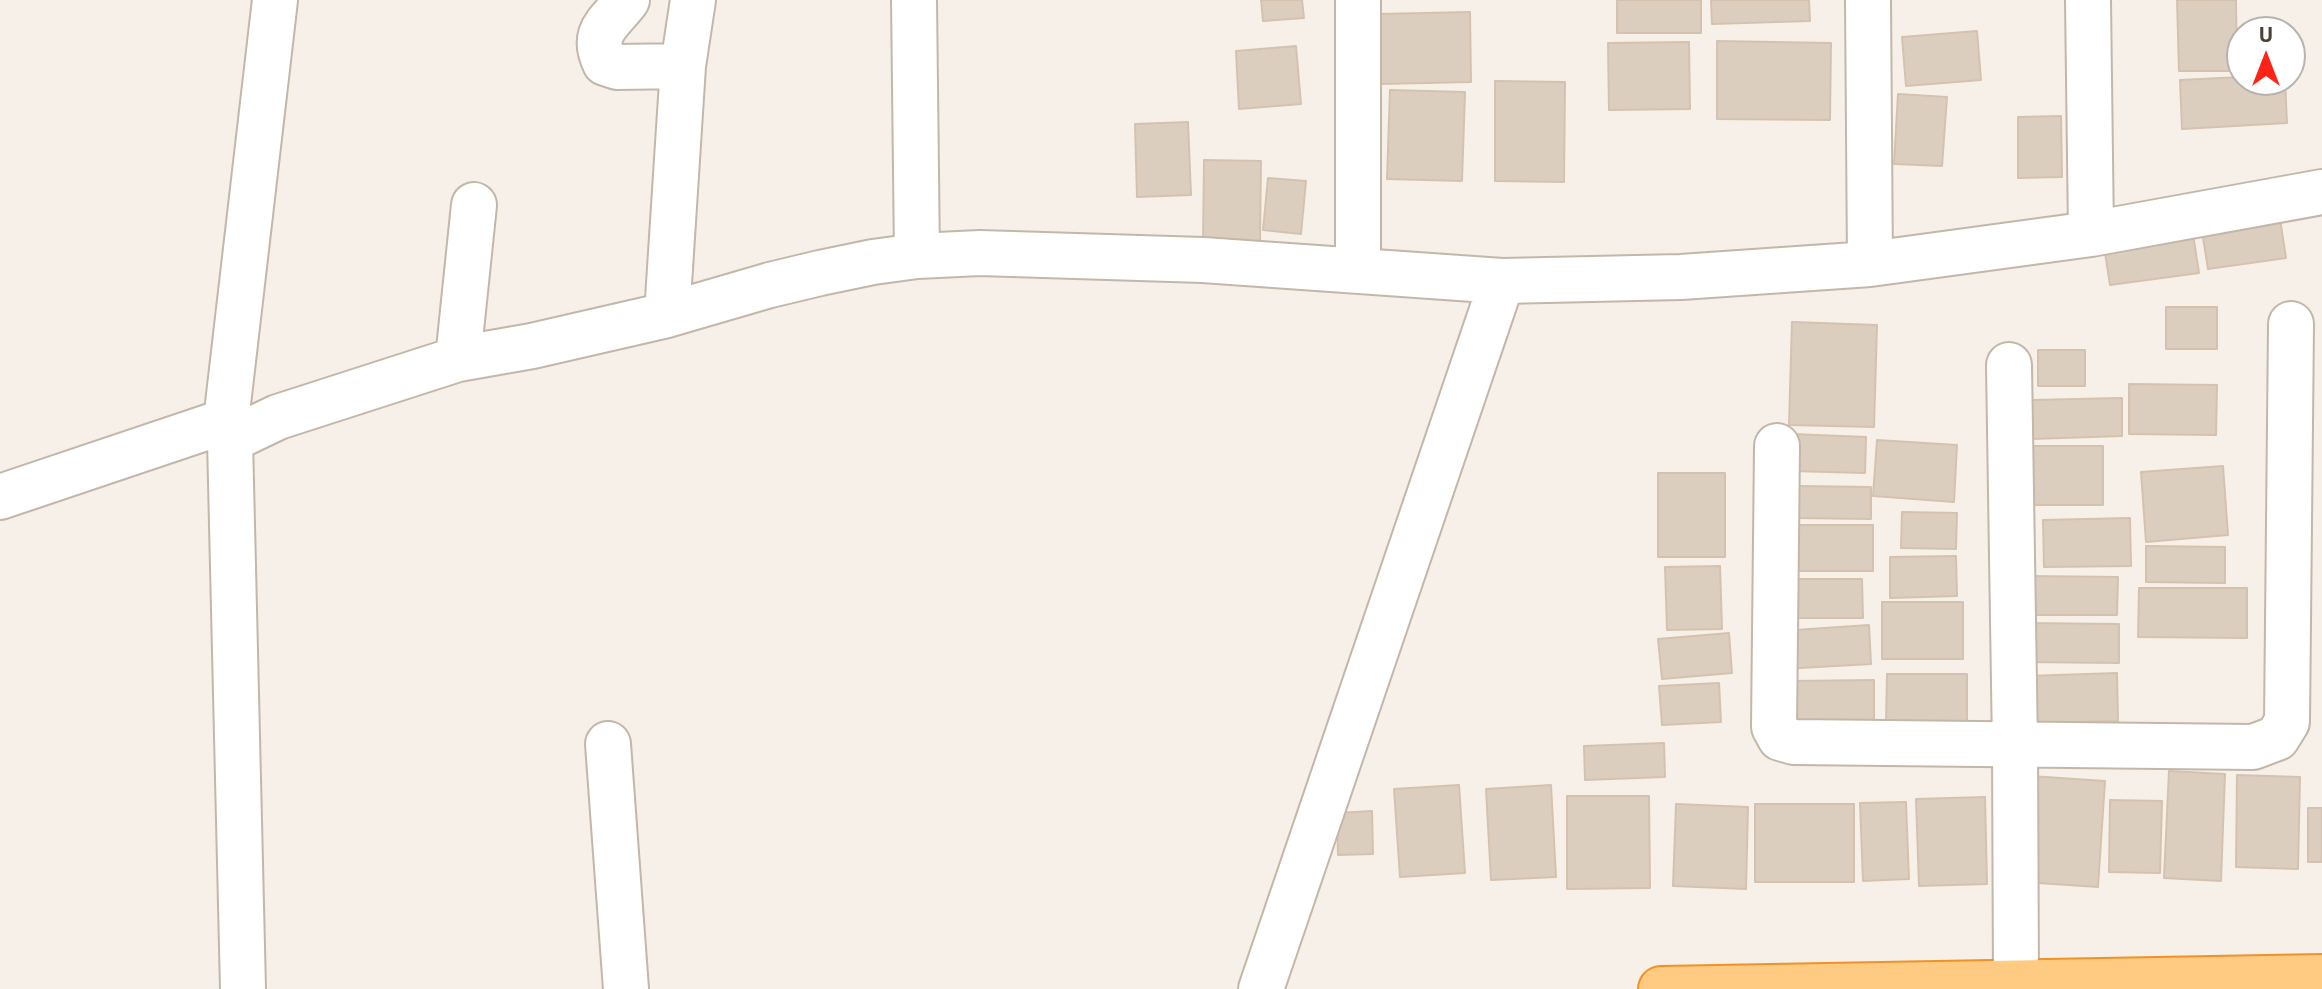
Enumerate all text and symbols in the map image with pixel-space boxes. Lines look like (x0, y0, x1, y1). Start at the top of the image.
north arrow (2226, 16, 2306, 96)
text: U (2259, 17, 2273, 51)

